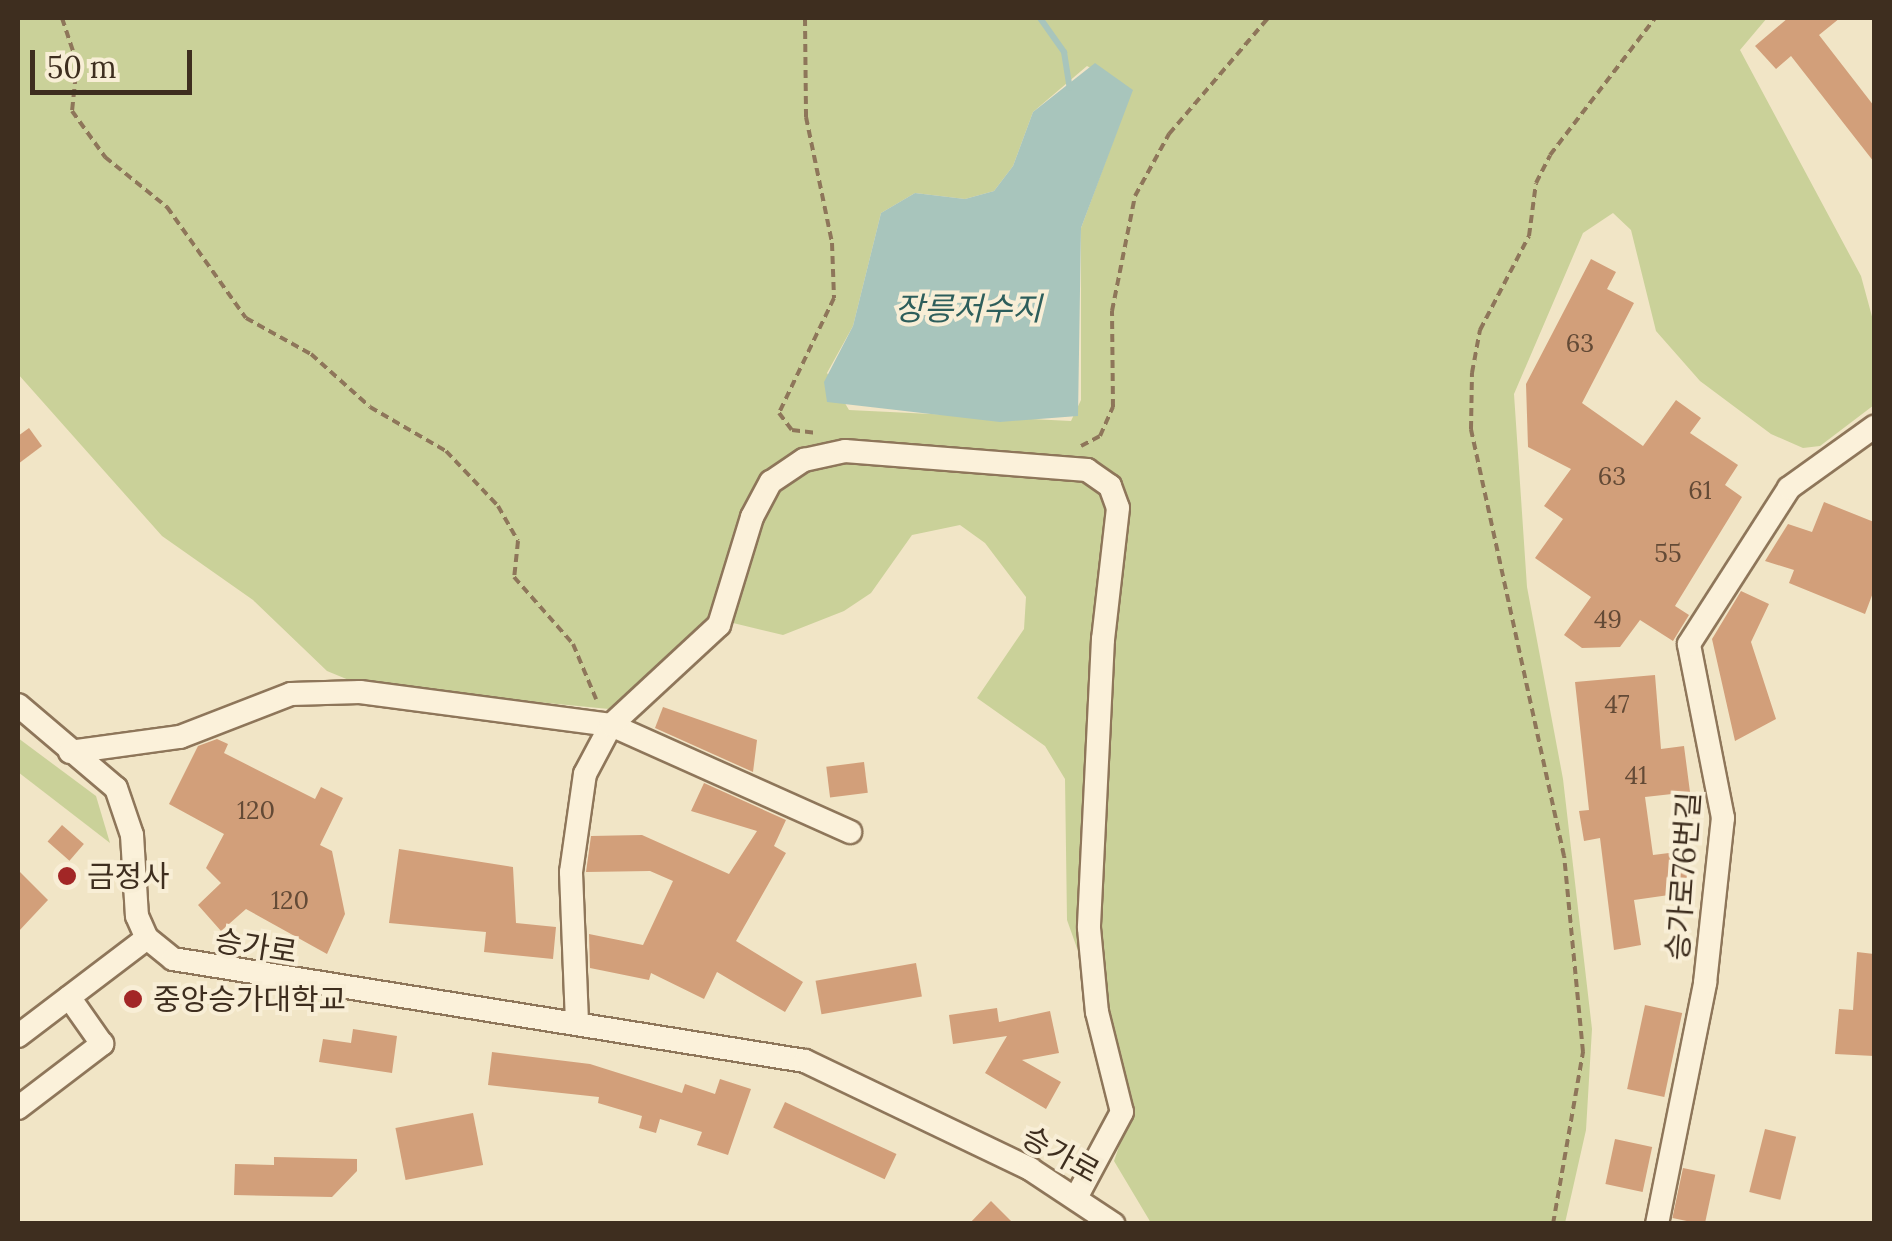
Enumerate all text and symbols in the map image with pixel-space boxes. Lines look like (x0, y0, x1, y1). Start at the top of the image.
scale bar (35, 30, 198, 92)
text: 50 m (47, 48, 117, 86)
water label: 장릉저수지 (894, 290, 1042, 328)
house number: 63 (1566, 328, 1594, 358)
house number: 63 (1598, 461, 1626, 491)
house number: 61 (1688, 475, 1712, 505)
house number: 55 (1654, 538, 1682, 568)
house number: 49 (1594, 604, 1622, 634)
house number: 47 (1604, 689, 1630, 719)
house number: 41 (1625, 760, 1647, 790)
street label: 승가로76번길 (1659, 790, 1707, 962)
house number: 120 (237, 795, 275, 825)
place label: 금정사 (87, 858, 170, 894)
marker: 금정사 (56, 865, 78, 887)
house number: 120 (271, 885, 309, 915)
street label: 승가로 (212, 922, 300, 970)
place label: 중앙승가대학교 (153, 981, 346, 1017)
marker: 중앙승가대학교 (122, 988, 144, 1010)
street label: 승가로 (1016, 1118, 1106, 1190)

